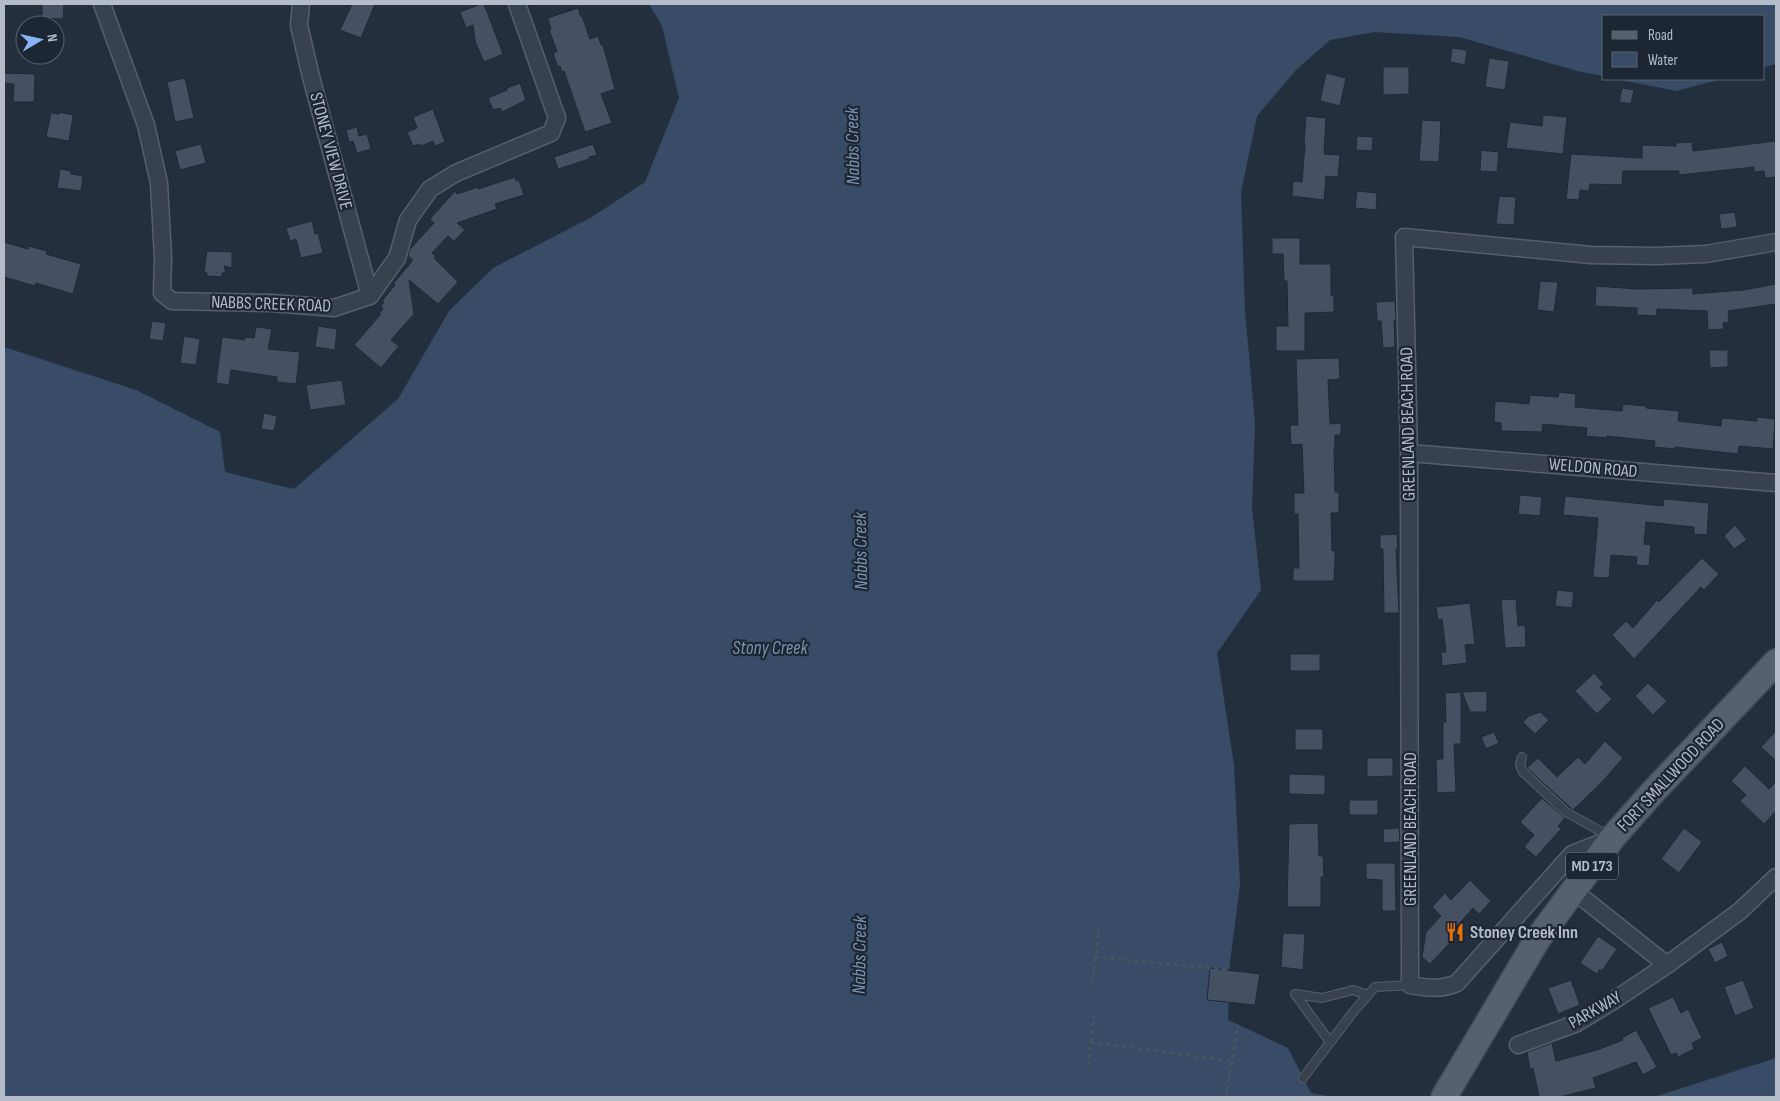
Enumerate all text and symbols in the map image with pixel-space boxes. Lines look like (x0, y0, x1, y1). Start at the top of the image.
north arrow (15, 15, 65, 65)
legend (1602, 15, 1765, 80)
text: Road (1648, 26, 1673, 45)
text: N (43, 33, 61, 43)
text: Water (1648, 51, 1679, 70)
street label: STONEY VIEW DRIVE (305, 90, 357, 212)
water label: Nabbs Creek (841, 106, 865, 185)
street label: NABBS CREEK ROAD (211, 291, 331, 317)
street label: GREENLAND BEACH ROAD (1396, 347, 1420, 501)
street label: WELDON ROAD (1548, 454, 1638, 482)
water label: Nabbs Creek (849, 511, 873, 590)
water label: Stony Creek (732, 637, 809, 660)
street label: FORT SMALLWOOD ROAD (1613, 714, 1729, 836)
street label: GREENLAND BEACH ROAD (1400, 752, 1421, 906)
road number: MD 173 (1566, 852, 1618, 879)
water label: Nabbs Creek (848, 915, 872, 994)
restaurant icon: Stoney Creek Inn (1444, 921, 1466, 943)
place label: Stoney Creek Inn (1470, 922, 1578, 943)
street label: PARKWAY (1565, 986, 1626, 1033)

